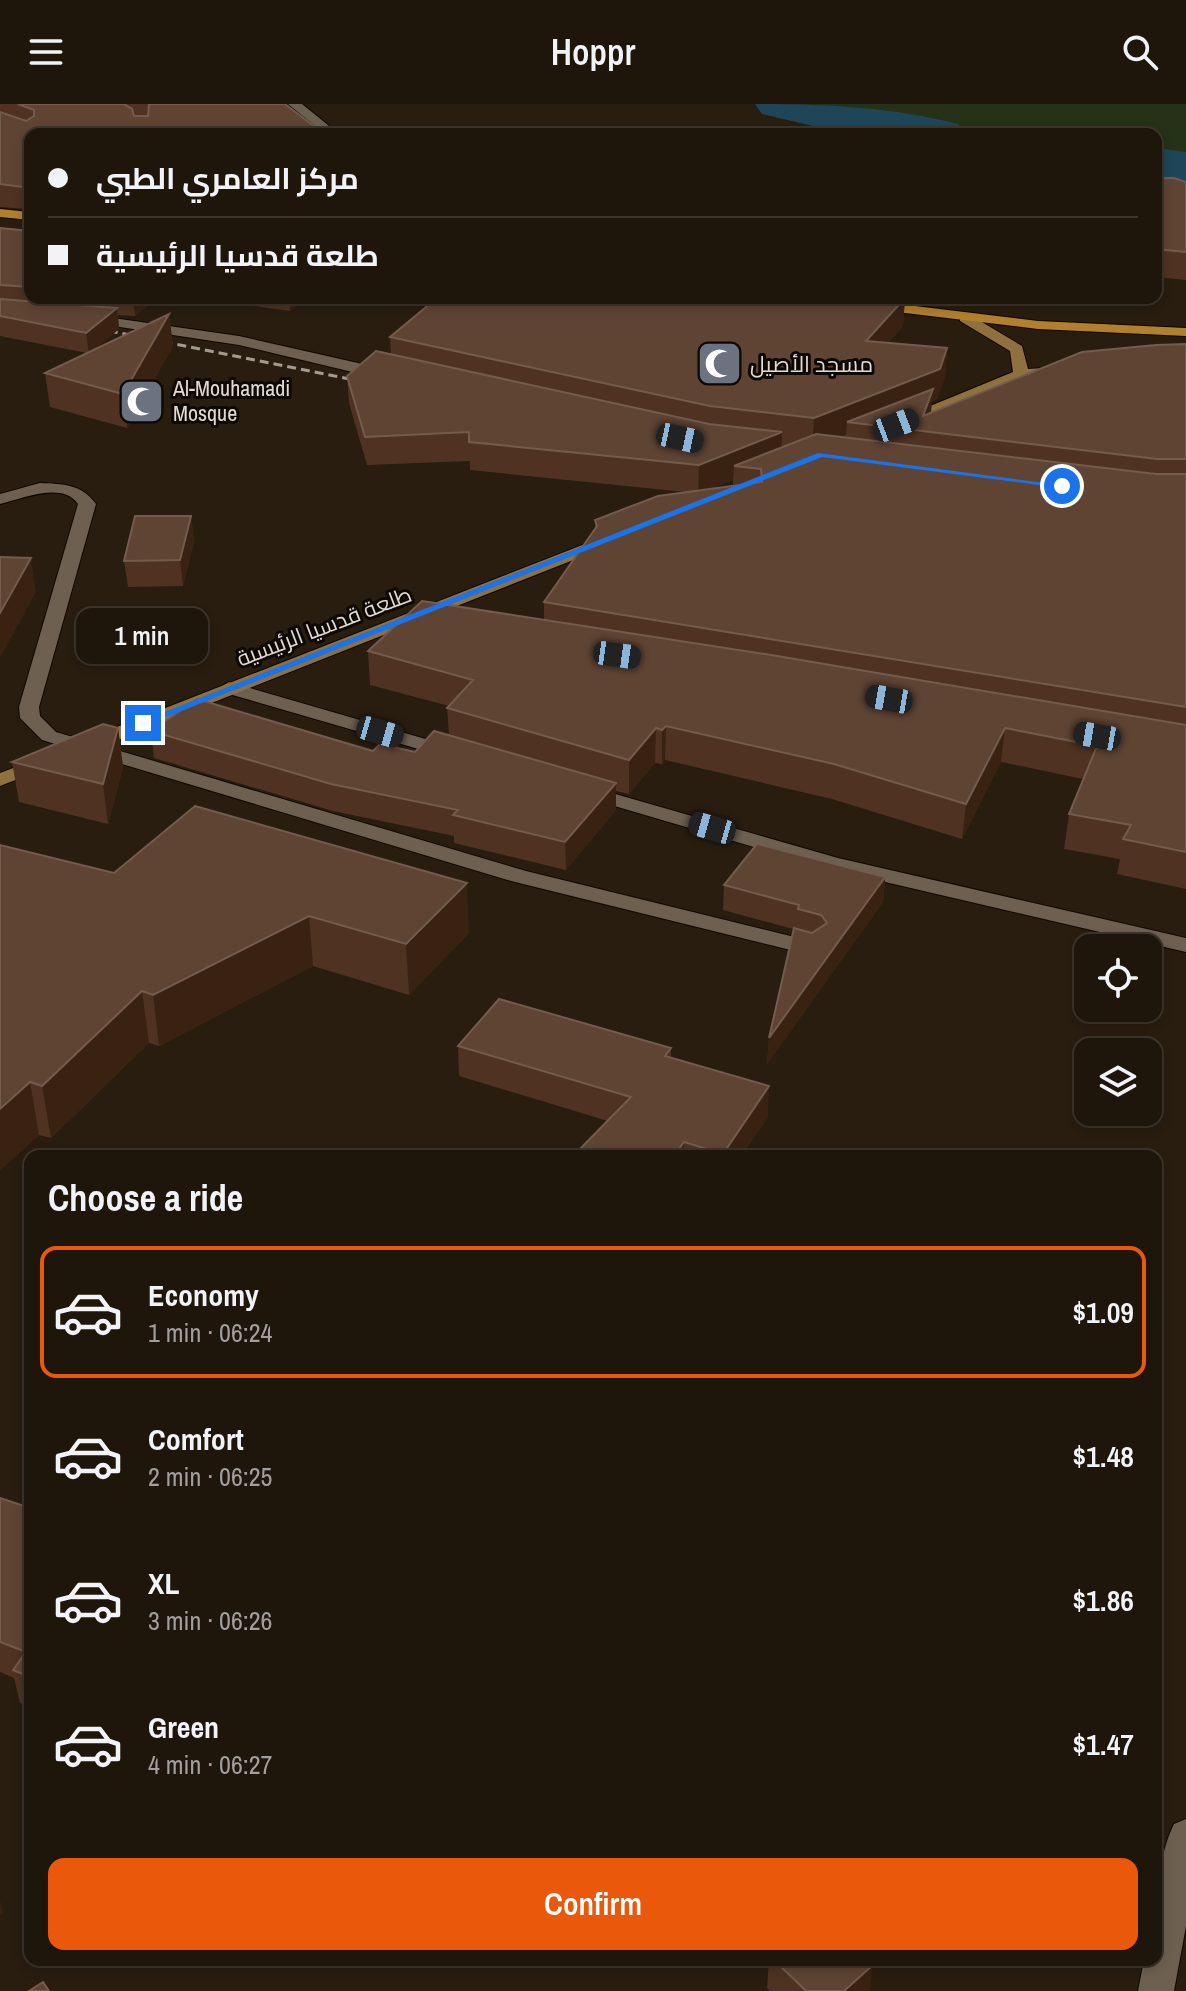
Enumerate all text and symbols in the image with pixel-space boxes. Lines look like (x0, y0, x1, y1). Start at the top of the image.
text: Hoppr (551, 28, 635, 76)
icon: menu (24, 30, 68, 74)
icon: search (1118, 30, 1162, 74)
text: مركز العامري الطبي (96, 158, 359, 198)
text: طلعة قدسيا الرئيسية (96, 235, 379, 275)
mosque icon: مسجد الأصيل (695, 340, 743, 388)
place label: مسجد الأصيل (750, 349, 873, 379)
place label: Al-Mouhamadi Mosque (172, 373, 290, 428)
mosque icon: Al-Mouhamadi Mosque (118, 377, 166, 425)
car (869, 405, 923, 445)
car (654, 421, 706, 455)
route start (1044, 468, 1080, 504)
street label: طلعة قدسيا الرئيسية (232, 579, 416, 673)
callout: 1 min (77, 607, 209, 663)
text: 1 min (115, 618, 169, 653)
car (592, 640, 642, 670)
car (863, 683, 915, 715)
route end (125, 705, 161, 741)
car (354, 714, 406, 750)
car (1071, 720, 1123, 752)
car (686, 810, 738, 846)
map controls (1074, 934, 1162, 1126)
button: locate (1074, 934, 1162, 1022)
button: layers (1074, 1038, 1162, 1126)
text: Choose a ride (48, 1174, 243, 1222)
text: Economy (148, 1275, 259, 1315)
icon: car (52, 1276, 124, 1348)
text: $1.09 (1072, 1292, 1134, 1332)
text: 1 min · 06:24 (148, 1315, 272, 1350)
text: Comfort (148, 1419, 244, 1459)
icon: car (52, 1420, 124, 1492)
text: $1.48 (1072, 1436, 1134, 1476)
text: 2 min · 06:25 (148, 1459, 272, 1494)
text: XL (148, 1563, 179, 1603)
icon: car (52, 1564, 124, 1636)
text: $1.86 (1072, 1580, 1134, 1620)
text: 3 min · 06:26 (148, 1603, 272, 1638)
text: Green (148, 1707, 219, 1747)
icon: car (52, 1708, 124, 1780)
text: $1.47 (1072, 1724, 1134, 1764)
text: 4 min · 06:27 (148, 1747, 272, 1782)
button: Confirm (48, 1858, 1138, 1950)

